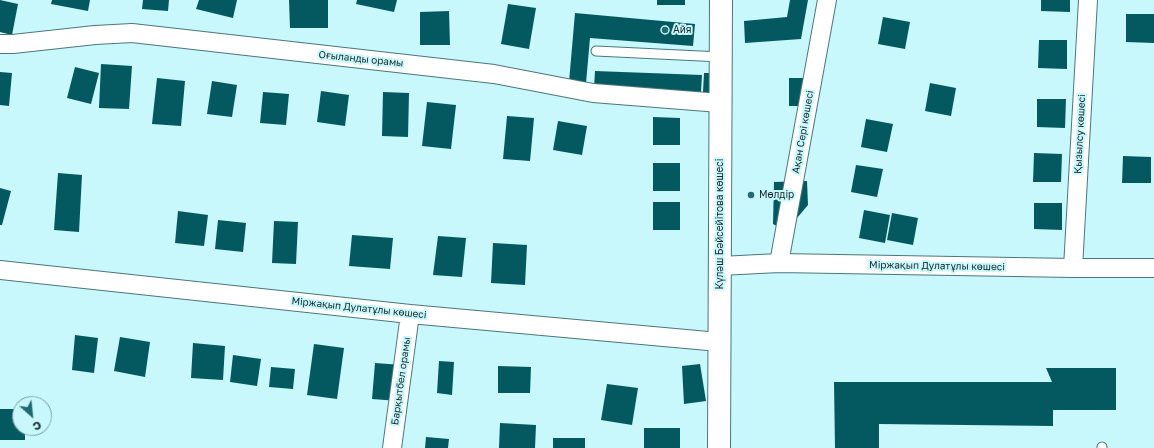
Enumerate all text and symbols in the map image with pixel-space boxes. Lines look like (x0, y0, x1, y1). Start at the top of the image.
place label: Айя (673, 24, 691, 36)
marker: Айя (660, 25, 670, 35)
street label: Оғыланды орамы (318, 49, 404, 69)
street label: Ақан Сері көшесі (790, 90, 816, 174)
street label: Қызылсу көшесі (1072, 94, 1088, 174)
street label: Күләш Бәйсейітова көшесі (714, 158, 726, 290)
place label: Мөлдiр (759, 189, 794, 201)
marker: Мөлдiр (746, 190, 756, 200)
street label: Міржақып Дулатұлы көшесі (869, 259, 1005, 273)
street label: Міржақып Дулатұлы көшесі (291, 295, 427, 321)
street label: Барқытбел орамы (389, 336, 413, 426)
north arrow (12, 396, 52, 436)
text: С (31, 419, 44, 434)

